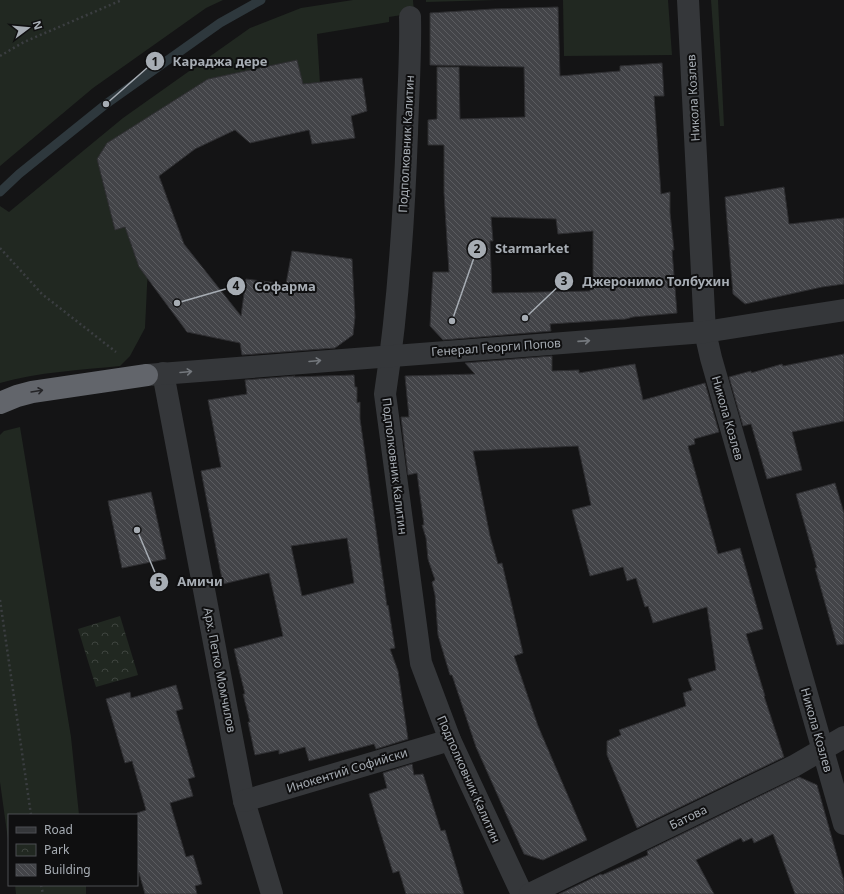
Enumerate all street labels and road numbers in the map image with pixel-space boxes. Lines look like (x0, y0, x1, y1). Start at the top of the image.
street label: Никола Козлев (682, 54, 704, 142)
street label: Подполковник Калитин (394, 75, 418, 213)
street label: Генерал Георги Попов (431, 334, 562, 360)
street label: Никола Козлев (708, 374, 748, 462)
street label: Подполковник Калитин (378, 397, 412, 535)
street label: Арх. Петко Момчилов (200, 606, 241, 734)
street label: Никола Козлев (797, 686, 837, 774)
street label: Подполковник Калитин (433, 713, 505, 845)
street label: Инокентий Софийски (284, 744, 410, 796)
street label: Батова (666, 801, 710, 833)

